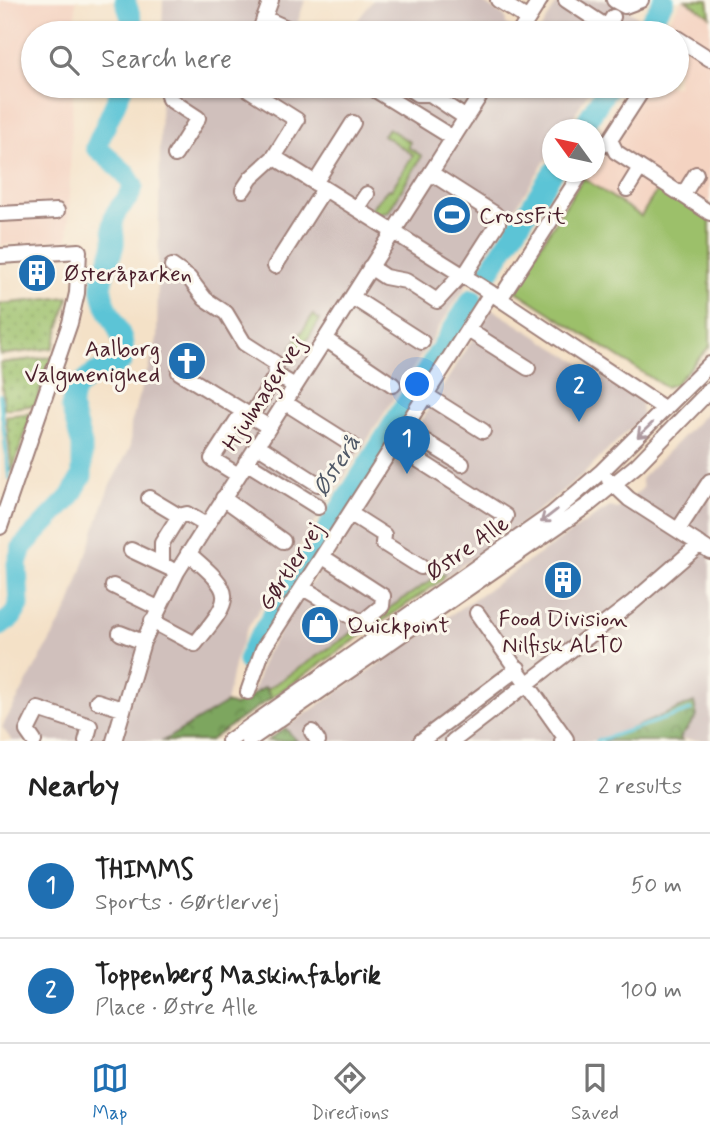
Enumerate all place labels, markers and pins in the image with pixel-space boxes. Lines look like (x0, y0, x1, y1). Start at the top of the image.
sports icon: CrossFit (431, 194, 473, 236)
place label: CrossFit (479, 202, 566, 232)
building icon: Østeråparken (16, 252, 58, 294)
place label: Østeråparken (64, 260, 192, 290)
place label: Aalborg Valgmenighed (24, 335, 160, 393)
church icon: Aalborg Valgmenighed (166, 340, 208, 382)
pin: 2 (556, 364, 602, 422)
pin: 1 (384, 416, 430, 474)
building icon: Food Division Nilfisk ALTO (542, 559, 584, 601)
shop icon: Quickpoint (299, 604, 341, 646)
place label: Food Division Nilfisk ALTO (498, 605, 628, 661)
place label: Quickpoint (347, 612, 449, 642)

